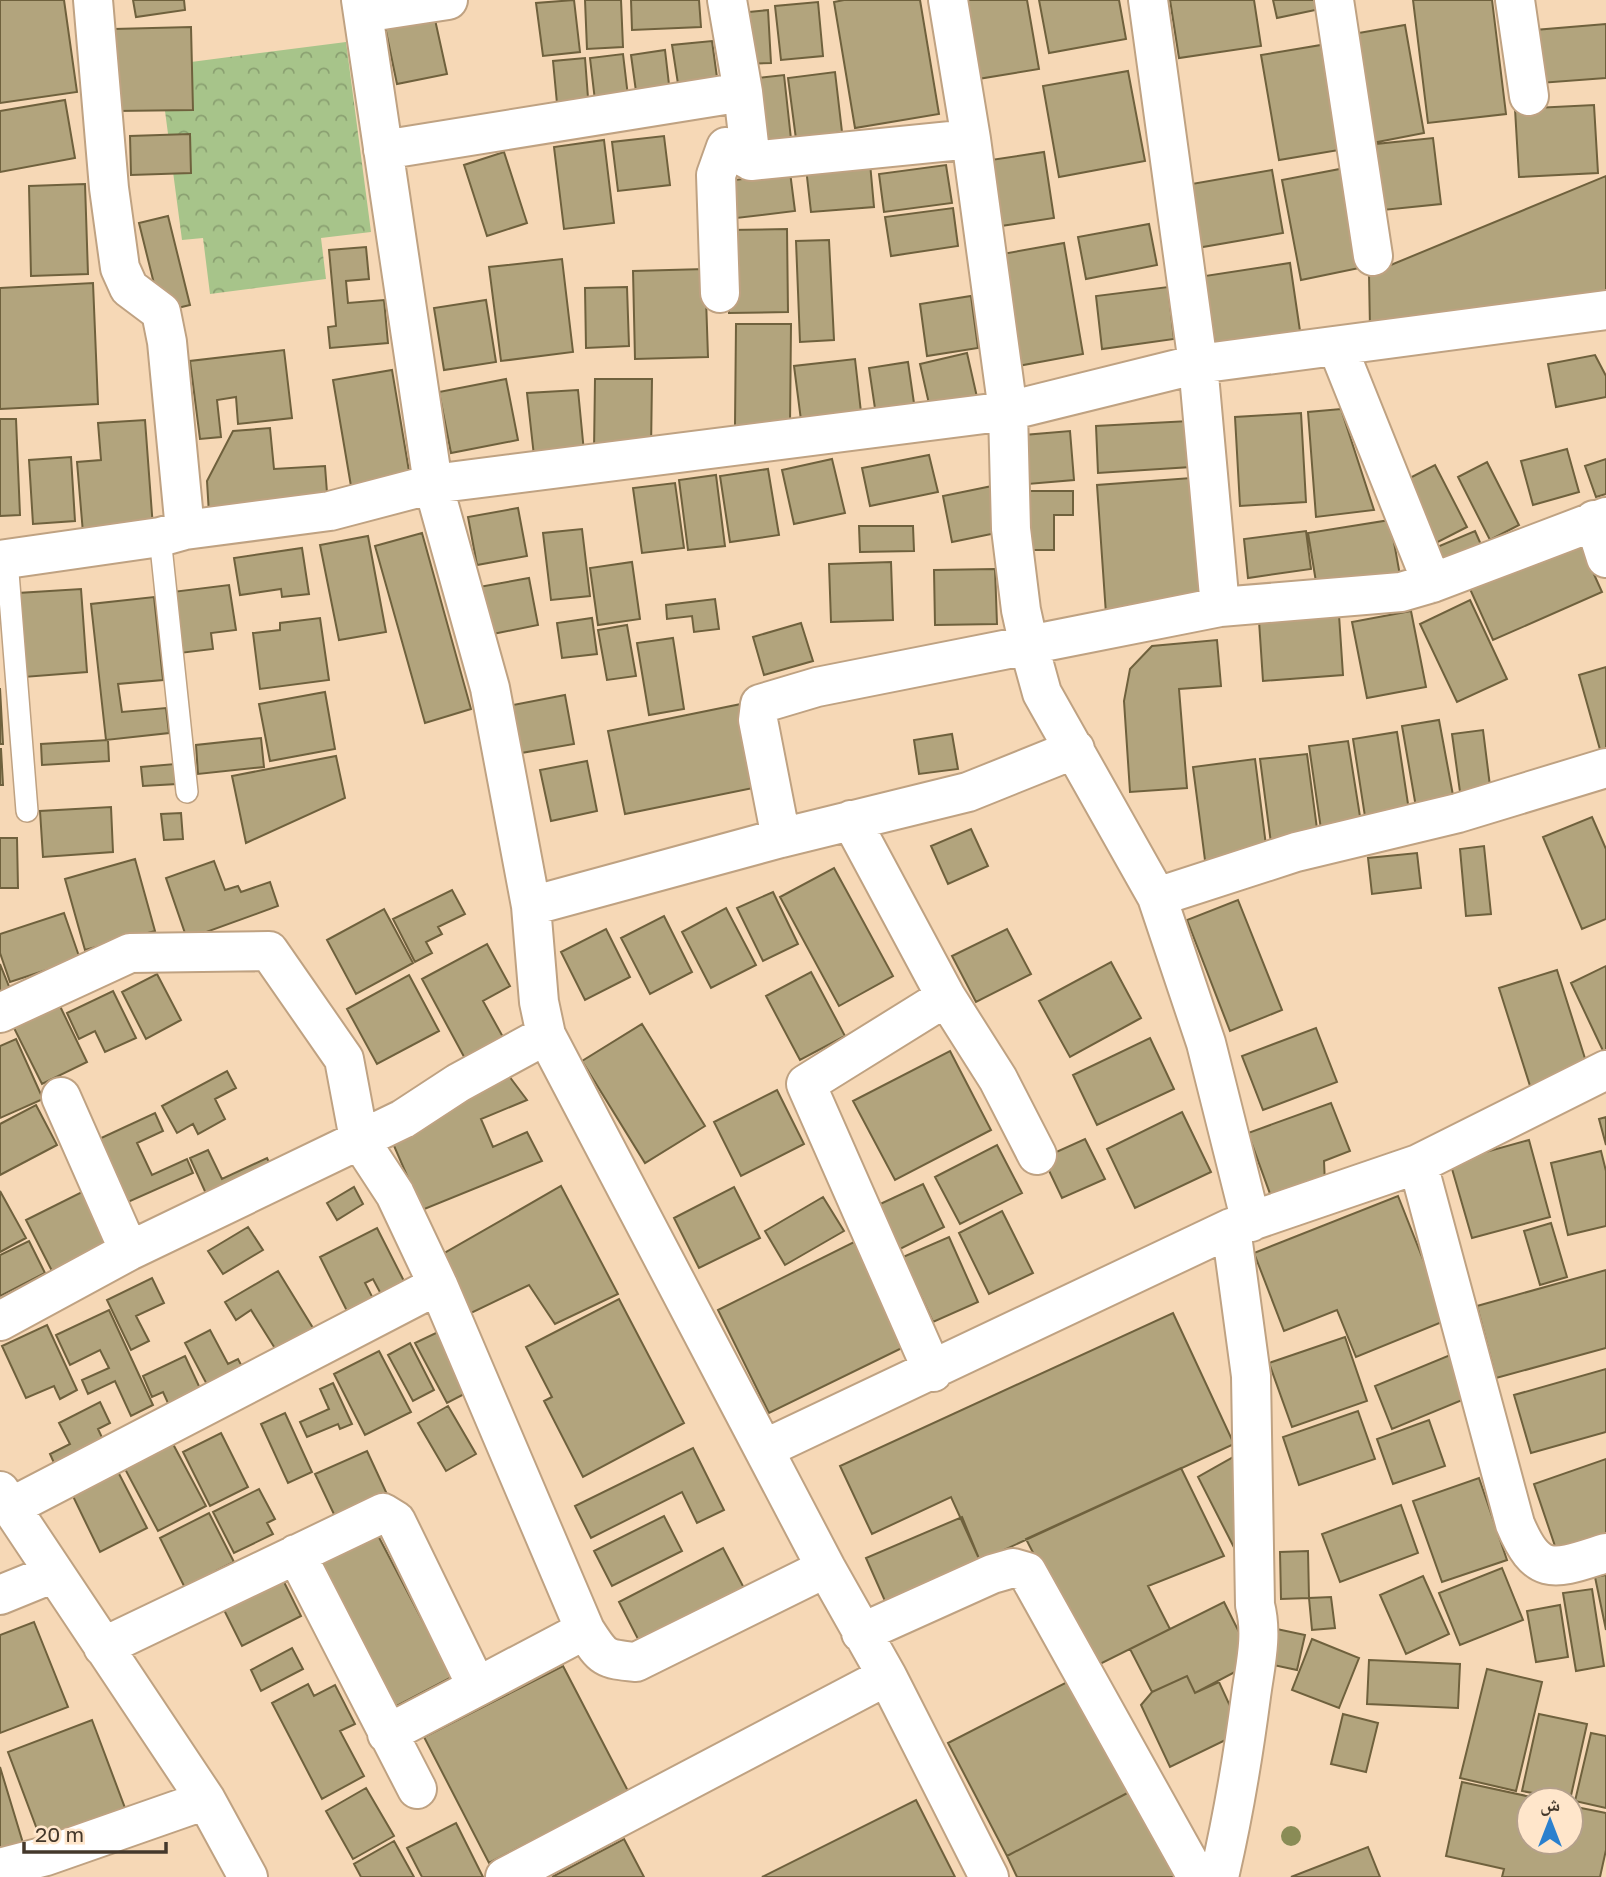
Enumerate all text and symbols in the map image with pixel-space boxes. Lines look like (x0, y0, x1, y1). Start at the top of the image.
north arrow (1515, 1786, 1585, 1856)
text: ش (1540, 1792, 1560, 1816)
scale bar (24, 1811, 166, 1855)
text: 20 m (35, 1821, 84, 1847)

